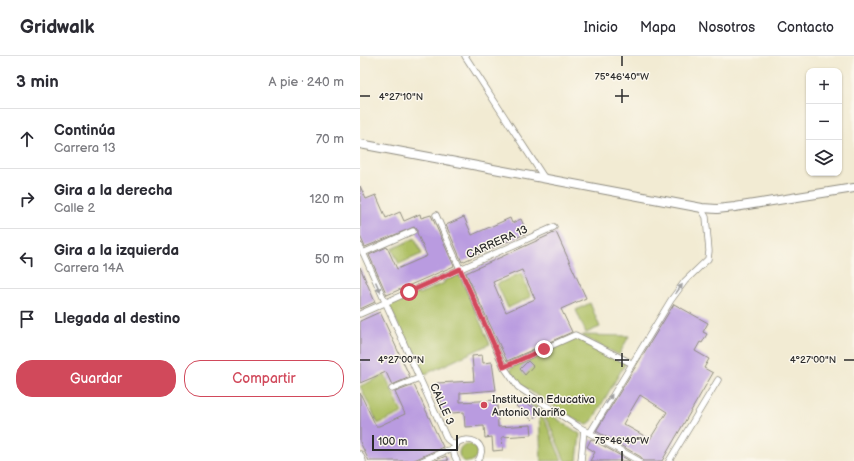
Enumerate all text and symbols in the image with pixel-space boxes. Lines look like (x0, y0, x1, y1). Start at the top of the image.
text: Gridwalk (20, 16, 95, 39)
text: Inicio (584, 19, 618, 36)
text: Mapa (640, 19, 676, 36)
text: Nosotros (698, 19, 755, 36)
text: Contacto (777, 19, 834, 36)
map controls (806, 68, 842, 176)
button: + (806, 68, 842, 104)
text: 75°46'40"W (595, 71, 649, 83)
text: 3 min (16, 72, 59, 92)
text: A pie · 240 m (268, 74, 344, 90)
text: 4°27'10"N (379, 91, 423, 103)
button: − (806, 104, 842, 140)
text: Continúa (54, 121, 115, 140)
icon: ahead (16, 128, 38, 150)
text: 70 m (316, 131, 344, 147)
text: Carrera 13 (54, 140, 116, 156)
button: layers (806, 140, 842, 176)
text: Gira a la derecha (54, 181, 173, 200)
icon: right (16, 188, 38, 210)
text: 120 m (309, 191, 344, 207)
text: Calle 2 (54, 200, 95, 216)
street label: CARRERA 13 (464, 223, 530, 261)
text: Gira a la izquierda (54, 241, 179, 260)
icon: left (16, 248, 38, 270)
text: 50 m (315, 251, 344, 267)
text: Carrera 14A (54, 260, 124, 276)
one-way arrow (376, 282, 382, 294)
route start (400, 283, 418, 301)
one-way arrow (674, 284, 683, 295)
icon: arrive (16, 308, 38, 330)
text: Llegada al destino (54, 309, 180, 328)
route end (535, 340, 553, 358)
text: 4°27'00"N (378, 354, 424, 366)
text: 4°27'00"N (790, 354, 836, 366)
button: Guardar (16, 360, 176, 397)
button: Compartir (184, 360, 344, 397)
street label: CALLE 3 (427, 381, 457, 427)
place label: Institucion Educativa Antonio Nariño (492, 393, 595, 419)
one-way arrow (606, 393, 613, 405)
marker: Institucion Educativa Antonio Nariño (479, 400, 489, 410)
scale bar (372, 433, 458, 452)
text: 100 m (378, 435, 407, 448)
text: 75°46'40"W (595, 435, 649, 447)

